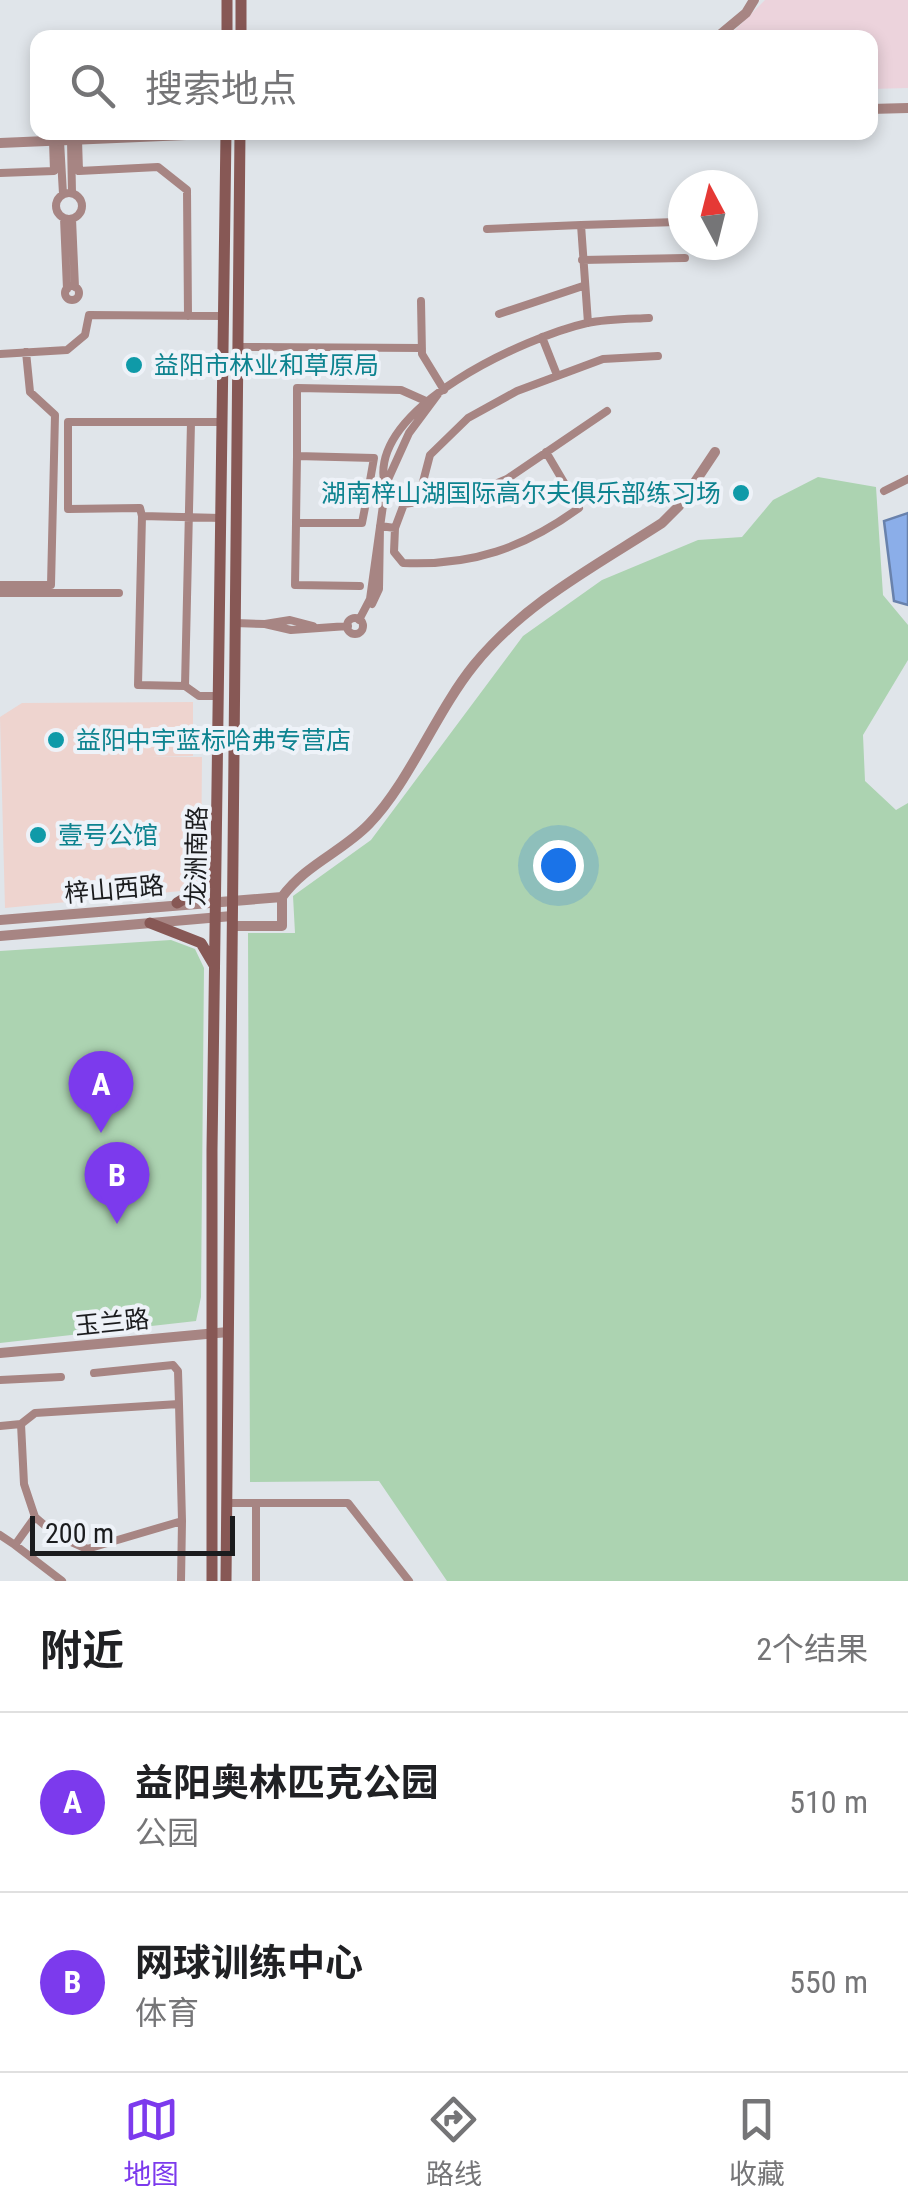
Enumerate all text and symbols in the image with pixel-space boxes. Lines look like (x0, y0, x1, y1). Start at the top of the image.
search box (30, 30, 878, 140)
icon: search (65, 58, 120, 113)
text: 搜索地点 (145, 67, 297, 111)
north arrow (668, 170, 758, 260)
place label: 益阳市林业和草原局 (154, 351, 379, 380)
marker: 益阳市林业和草原局 (123, 354, 145, 376)
place label: 湖南梓山湖国际高尔夫俱乐部练习场 (321, 479, 721, 508)
marker: 湖南梓山湖国际高尔夫俱乐部练习场 (730, 482, 752, 504)
place label: 益阳中宇蓝标哈弗专营店 (76, 726, 351, 755)
marker: 益阳中宇蓝标哈弗专营店 (45, 729, 67, 751)
street label: 龙洲南路 (181, 806, 212, 906)
place label: 壹号公馆 (58, 821, 158, 850)
marker: 壹号公馆 (27, 824, 49, 846)
your location (533, 840, 584, 891)
street label: 梓山西路 (63, 871, 165, 908)
pin: A (68, 1050, 134, 1133)
pin: B (84, 1142, 150, 1224)
street label: 玉兰路 (73, 1304, 151, 1341)
scale bar (30, 1511, 235, 1556)
text: 200 m (45, 1517, 114, 1550)
text: 附近 (40, 1626, 124, 1675)
text: 2个结果 (756, 1630, 868, 1668)
text: 益阳奥林匹克公园 (135, 1761, 439, 1805)
text: A (63, 1783, 82, 1821)
text: 510 m (789, 1783, 868, 1821)
text: 公园 (135, 1814, 199, 1852)
text: 网球训练中心 (135, 1941, 363, 1985)
text: B (64, 1963, 81, 2001)
text: 550 m (789, 1963, 868, 2001)
text: 体育 (135, 1994, 199, 2032)
tab: 地图 (123, 2092, 179, 2192)
tab: 路线 (426, 2092, 482, 2192)
tab: 收藏 (729, 2092, 785, 2192)

